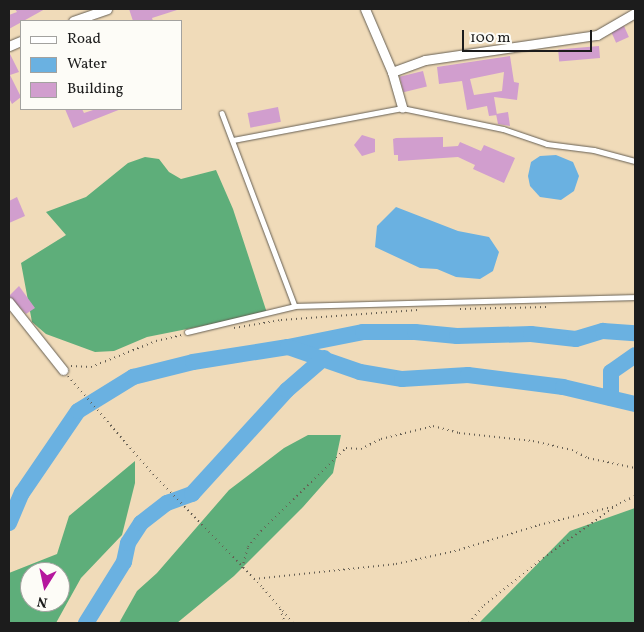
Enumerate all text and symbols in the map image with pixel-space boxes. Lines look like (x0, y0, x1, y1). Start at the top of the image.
legend (20, 20, 182, 110)
scale bar (464, 20, 594, 52)
text: 100 m (470, 28, 510, 49)
text: Road (67, 29, 101, 50)
text: Water (67, 54, 107, 75)
text: Building (67, 79, 123, 100)
north arrow (20, 562, 70, 612)
text: N (36, 591, 49, 612)

